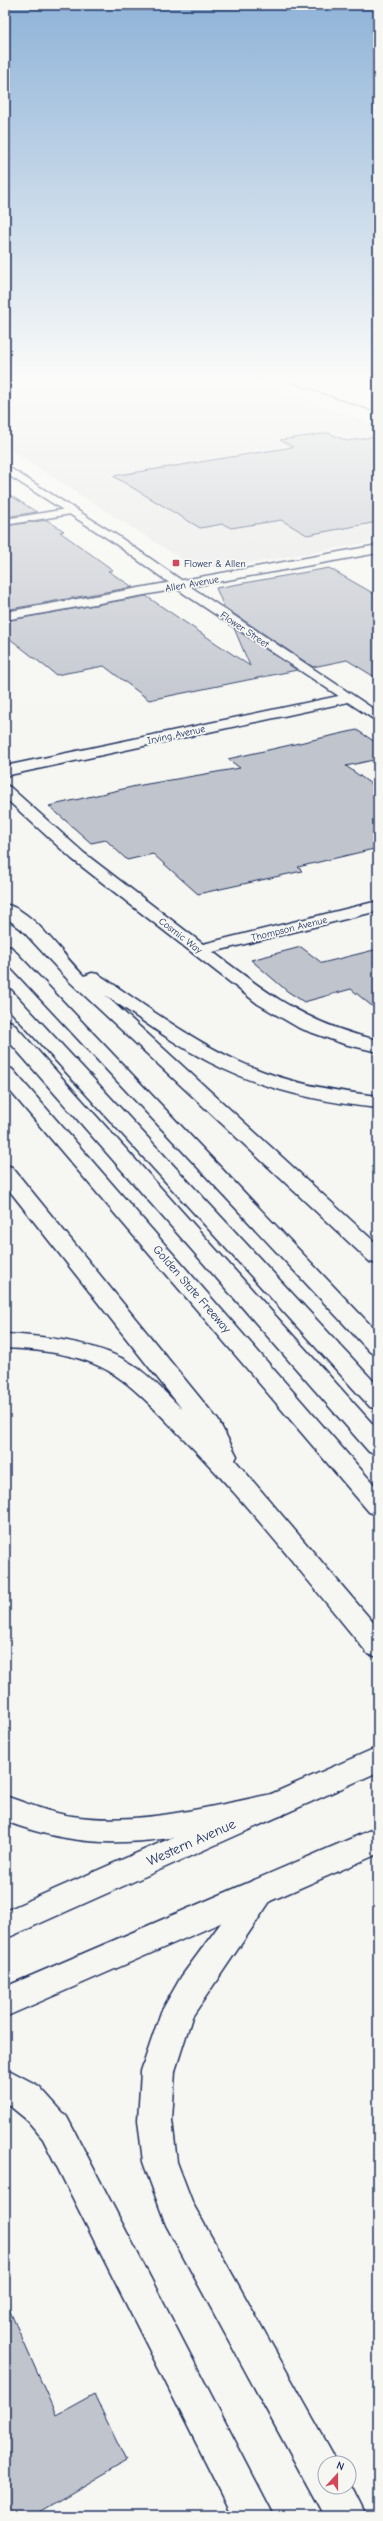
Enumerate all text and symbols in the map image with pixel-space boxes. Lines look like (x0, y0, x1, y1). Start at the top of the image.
marker: Flower & Allen (171, 558, 181, 568)
place label: Flower & Allen (184, 558, 246, 570)
street label: Allen Avenue (164, 573, 220, 595)
street label: Flower Street (218, 609, 272, 651)
street label: Irving Avenue (146, 723, 206, 747)
street label: Thompson Avenue (250, 914, 329, 944)
street label: Cosmic Way (156, 915, 205, 957)
street label: Golden State Freeway (150, 1242, 234, 1336)
street label: Western Avenue (144, 1815, 238, 1870)
north arrow (317, 2455, 357, 2495)
text: N (335, 2459, 346, 2473)

